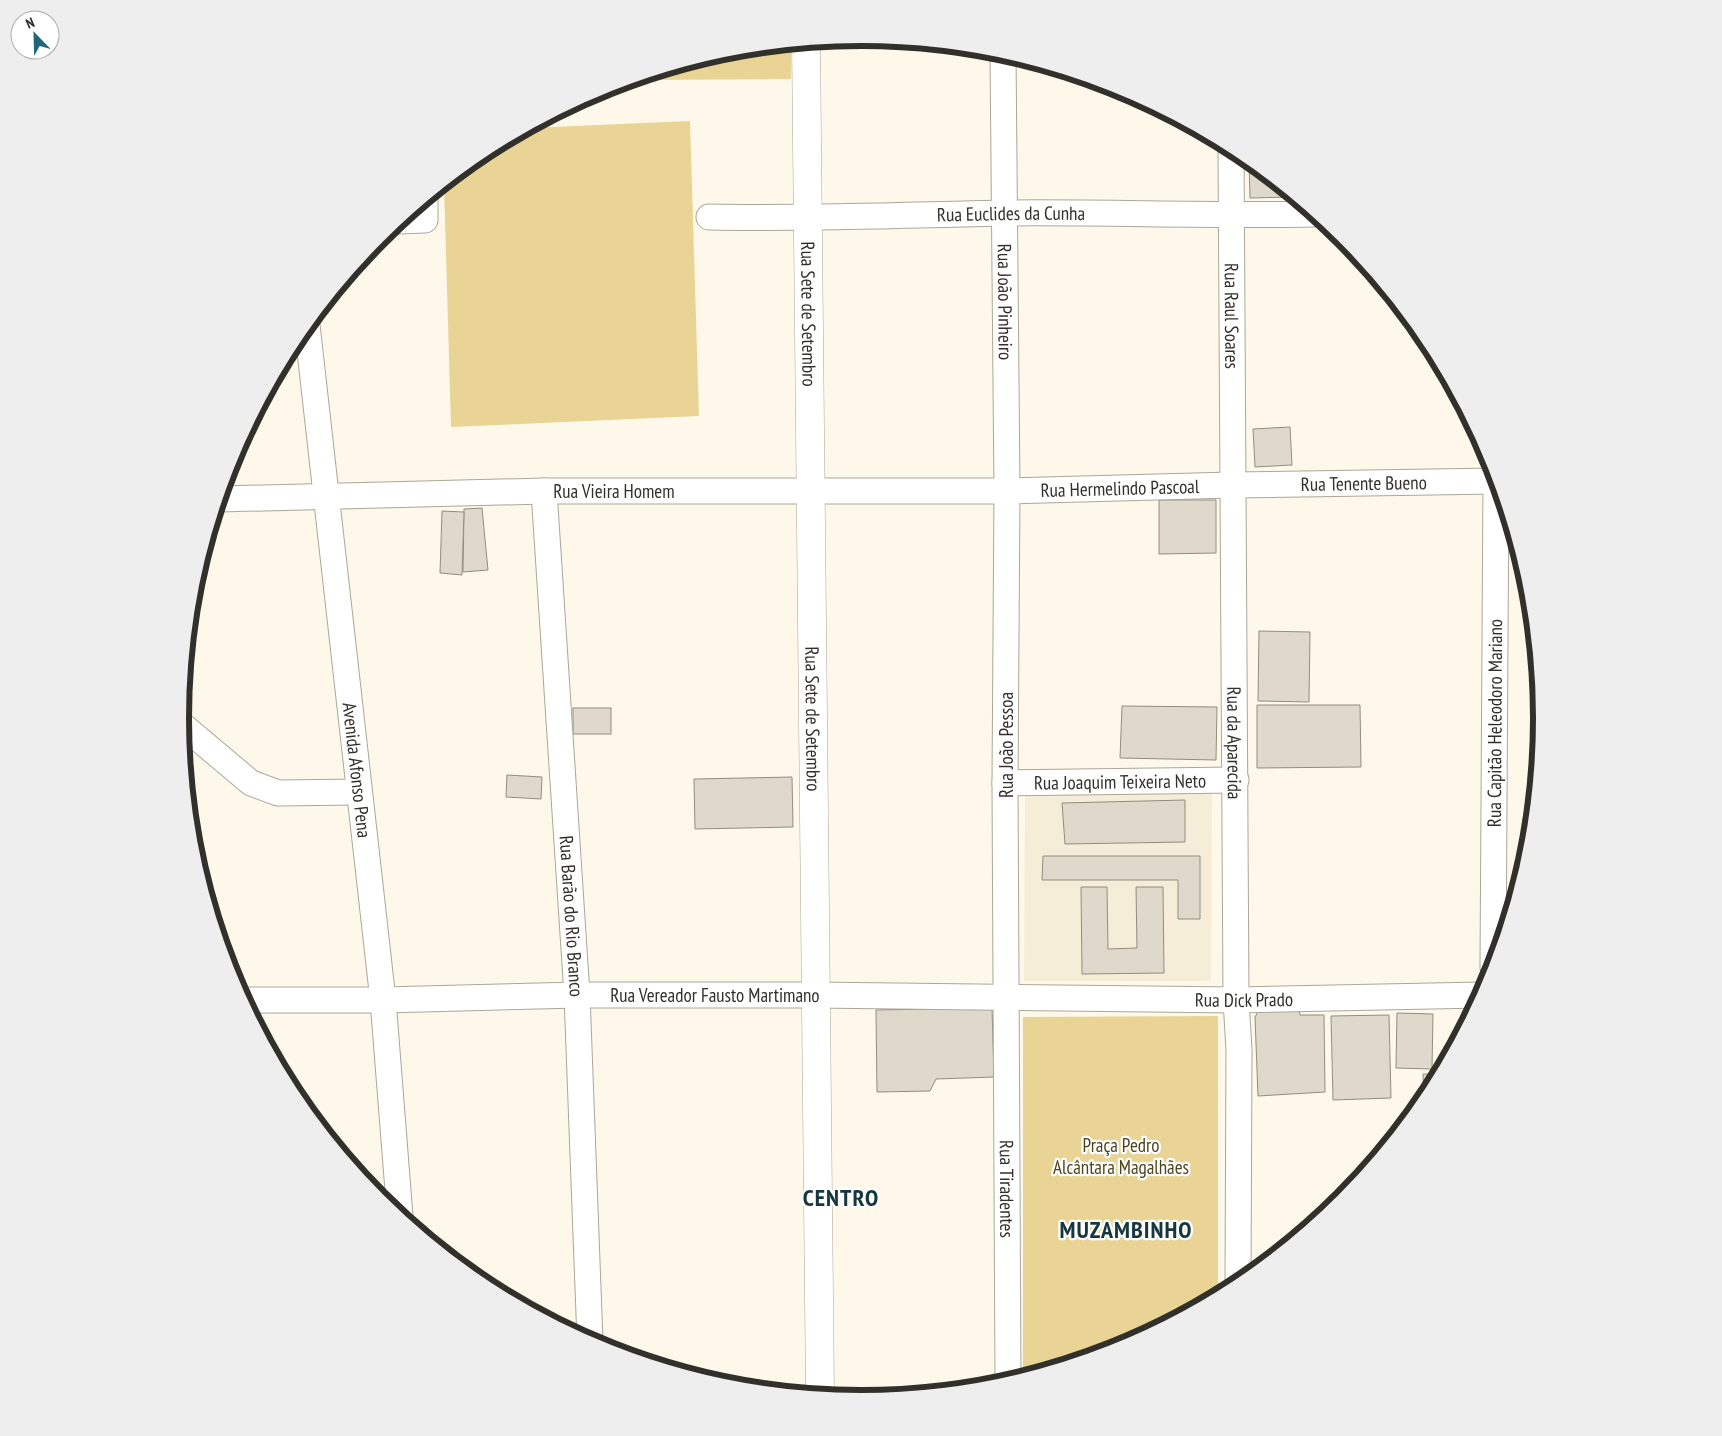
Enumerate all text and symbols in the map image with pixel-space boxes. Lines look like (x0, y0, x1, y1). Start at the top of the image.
north arrow (10, 10, 60, 60)
text: N (23, 13, 37, 33)
street label: Rua Euclides da Cunha (937, 201, 1085, 227)
street label: Rua Sete de Setembro (796, 241, 822, 387)
street label: Rua João Pinheiro (993, 244, 1018, 360)
street label: Rua Raul Soares (1220, 263, 1244, 369)
street label: Rua Tenente Bueno (1301, 470, 1427, 496)
street label: Rua Hermelindo Pascoal (1040, 474, 1200, 502)
street label: Rua Vieira Homem (553, 479, 675, 503)
street label: Rua Capitão Heleodoro Mariano (1482, 619, 1507, 827)
street label: Rua Sete de Setembro (800, 646, 826, 792)
street label: Rua da Aparecida (1222, 686, 1247, 800)
street label: Rua João Pessoa (994, 692, 1018, 798)
street label: Avenida Afonso Pena (338, 701, 377, 839)
street label: Rua Joaquim Teixeira Neto (1034, 768, 1206, 795)
street label: Rua Barão do Rio Branco (555, 835, 589, 997)
street label: Rua Vereador Fausto Martimano (610, 983, 820, 1007)
street label: Rua Dick Prado (1195, 987, 1293, 1012)
park label: Praça Pedro Alcântara Magalhães (1053, 1133, 1189, 1179)
street label: Rua Tiradentes (995, 1140, 1019, 1238)
district label: CENTRO (803, 1182, 879, 1213)
district label: MUZAMBINHO (1060, 1214, 1192, 1245)

